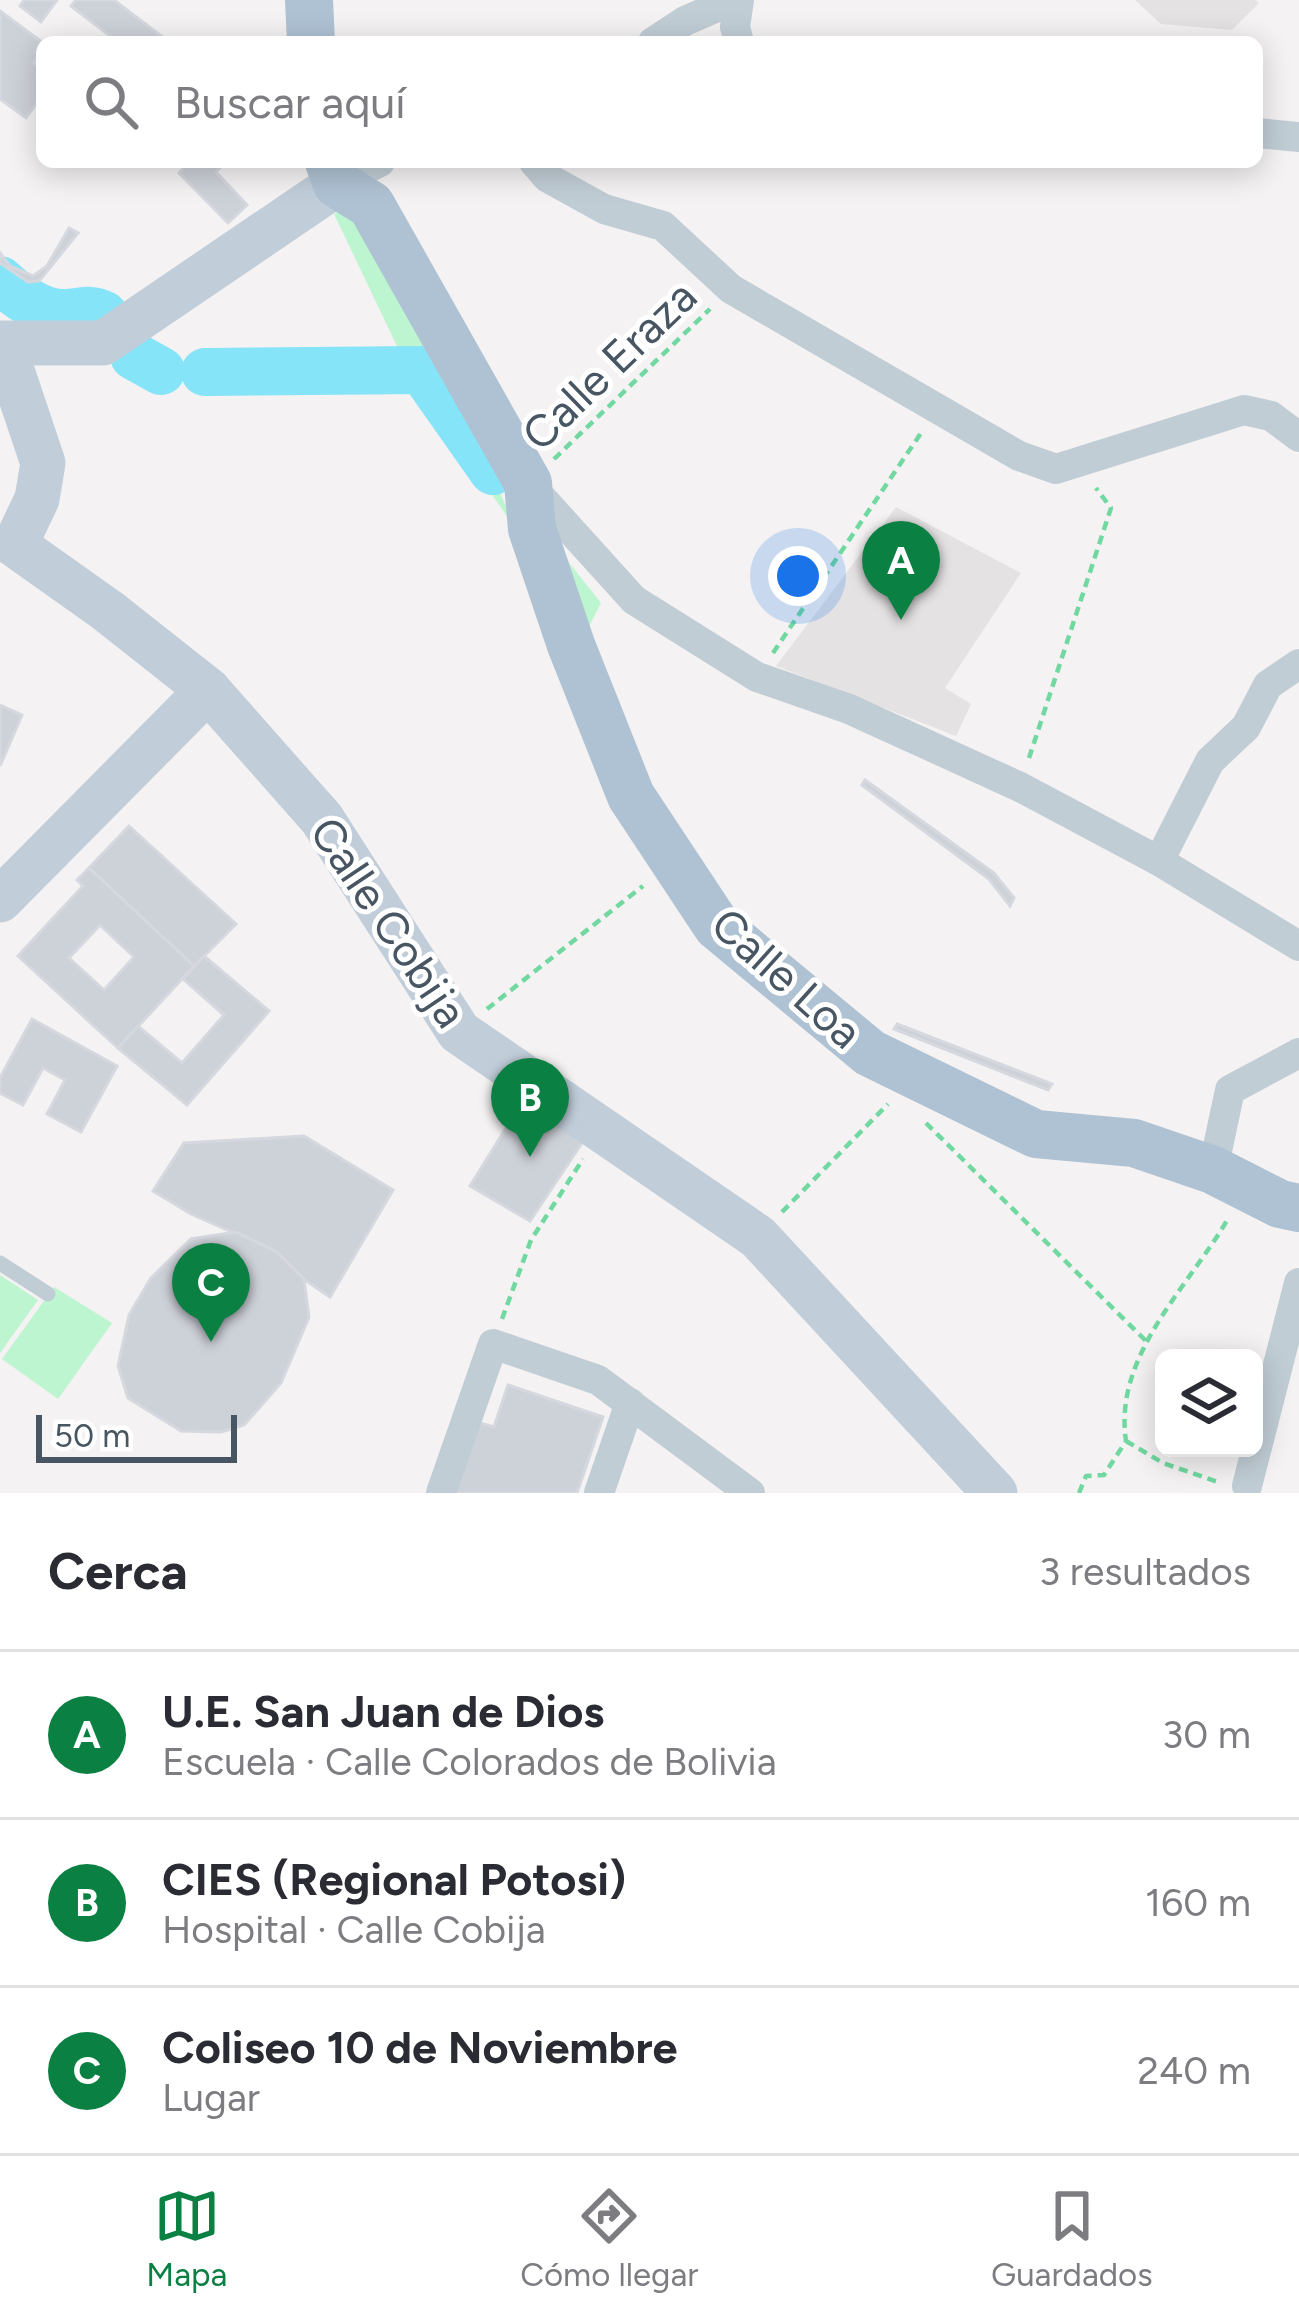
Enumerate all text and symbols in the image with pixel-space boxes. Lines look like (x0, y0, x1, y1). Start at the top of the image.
search box (36, 36, 1263, 168)
icon: search (78, 69, 144, 135)
text: Buscar aquí (174, 75, 406, 129)
street label: Calle Eraza (511, 269, 707, 461)
pin: A (862, 521, 940, 620)
your location (768, 546, 828, 606)
street label: Calle Cobija (299, 807, 479, 1037)
street label: Calle Loa (701, 897, 873, 1059)
pin: B (491, 1058, 569, 1157)
pin: C (172, 1243, 250, 1342)
map controls (1155, 1349, 1263, 1457)
button: layers (1155, 1349, 1263, 1457)
scale bar (36, 1409, 237, 1462)
text: 50 m (54, 1416, 130, 1455)
text: Cerca (48, 1541, 188, 1602)
text: 3 resultados (1039, 1548, 1251, 1595)
text: U.E. San Juan de Dios (162, 1684, 604, 1738)
text: A (73, 1711, 101, 1758)
text: 30 m (1162, 1711, 1251, 1758)
text: Escuela · Calle Colorados de Bolivia (162, 1738, 777, 1785)
text: CIES (Regional Potosi) (162, 1852, 626, 1906)
text: B (75, 1879, 99, 1926)
text: 160 m (1145, 1879, 1251, 1926)
text: Hospital · Calle Cobija (162, 1906, 546, 1953)
text: Coliseo 10 de Noviembre (162, 2020, 677, 2074)
text: C (73, 2047, 101, 2094)
text: 240 m (1137, 2047, 1251, 2094)
text: Lugar (162, 2074, 260, 2121)
tab: Mapa (146, 2183, 227, 2294)
tab: Cómo llegar (520, 2183, 698, 2294)
tab: Guardados (991, 2183, 1153, 2294)

